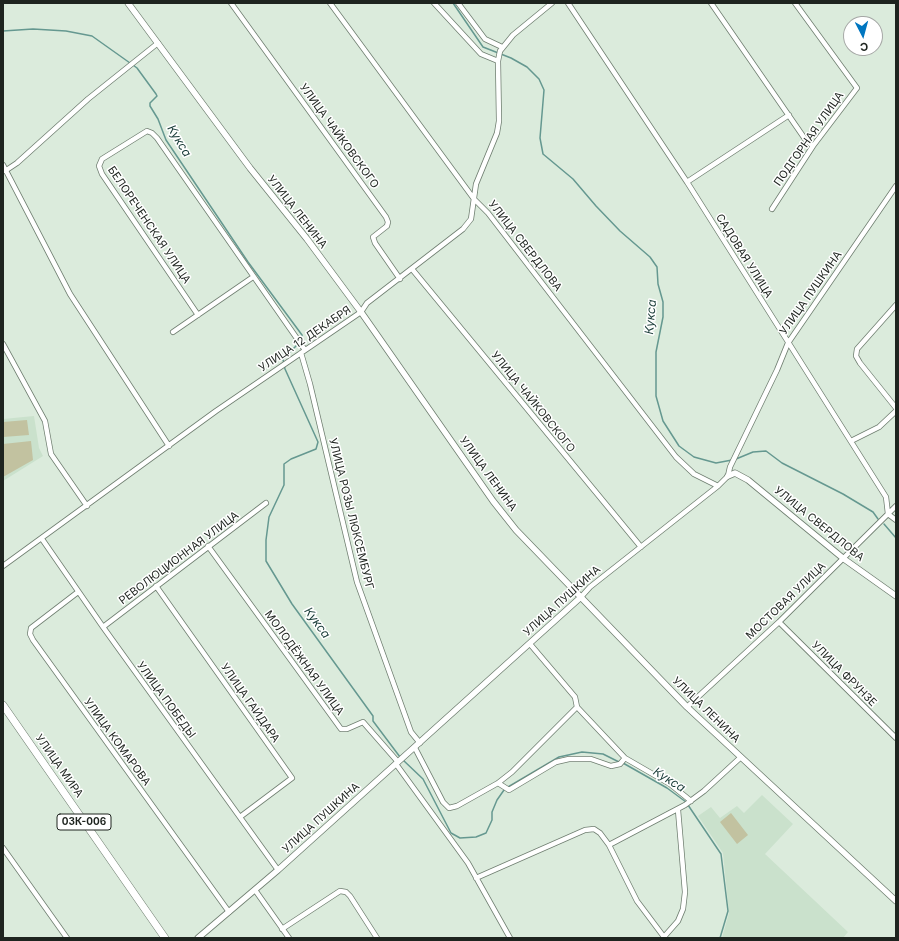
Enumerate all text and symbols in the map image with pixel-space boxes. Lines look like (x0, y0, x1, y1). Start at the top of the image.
north arrow (843, 16, 883, 56)
text: С (859, 40, 869, 54)
street label: УЛИЦА ЧАЙКОВСКОГО (297, 81, 381, 191)
street label: ПОДГОРНАЯ УЛИЦА (771, 89, 847, 189)
water label: Кукса (164, 122, 194, 160)
street label: БЕЛОРЕЧЕНСКАЯ УЛИЦА (105, 164, 193, 286)
street label: УЛИЦА ЛЕНИНА (264, 173, 330, 251)
street label: УЛИЦА СВЕРДЛОВА (485, 198, 565, 294)
street label: САДОВАЯ УЛИЦА (713, 211, 775, 301)
street label: УЛИЦА ПУШКИНА (777, 249, 845, 337)
water label: Кукса (642, 299, 660, 335)
street label: УЛИЦА 12 ДЕКАБРЯ (256, 303, 354, 375)
street label: УЛИЦА ЧАЙКОВСКОГО (488, 349, 578, 455)
street label: УЛИЦА ЛЕНИНА (456, 434, 520, 514)
street label: УЛИЦА РОЗЫ ЛЮКСЕМБУРГ (326, 437, 376, 591)
street label: УЛИЦА СВЕРДЛОВА (771, 484, 867, 564)
street label: РЕВОЛЮЦИОННАЯ УЛИЦА (117, 509, 241, 607)
street label: МОСТОВАЯ УЛИЦА (743, 560, 829, 642)
street label: УЛИЦА ПУШКИНА (521, 563, 603, 639)
water label: Кукса (301, 605, 333, 641)
street label: МОЛОДЁЖНАЯ УЛИЦА (262, 608, 346, 718)
street label: УЛИЦА ФРУНЗЕ (809, 639, 879, 709)
street label: УЛИЦА ПОБЕДЫ (134, 659, 198, 741)
street label: УЛИЦА ГАЙДАРА (218, 661, 282, 745)
street label: УЛИЦА ЛЕНИНА (669, 674, 743, 746)
street label: УЛИЦА КОМАРОВА (81, 696, 153, 788)
street label: УЛИЦА МИРА (32, 732, 86, 800)
water label: Кукса (650, 765, 688, 795)
street label: УЛИЦА ПУШКИНА (280, 780, 362, 856)
road number: 03К-006 (57, 814, 111, 830)

